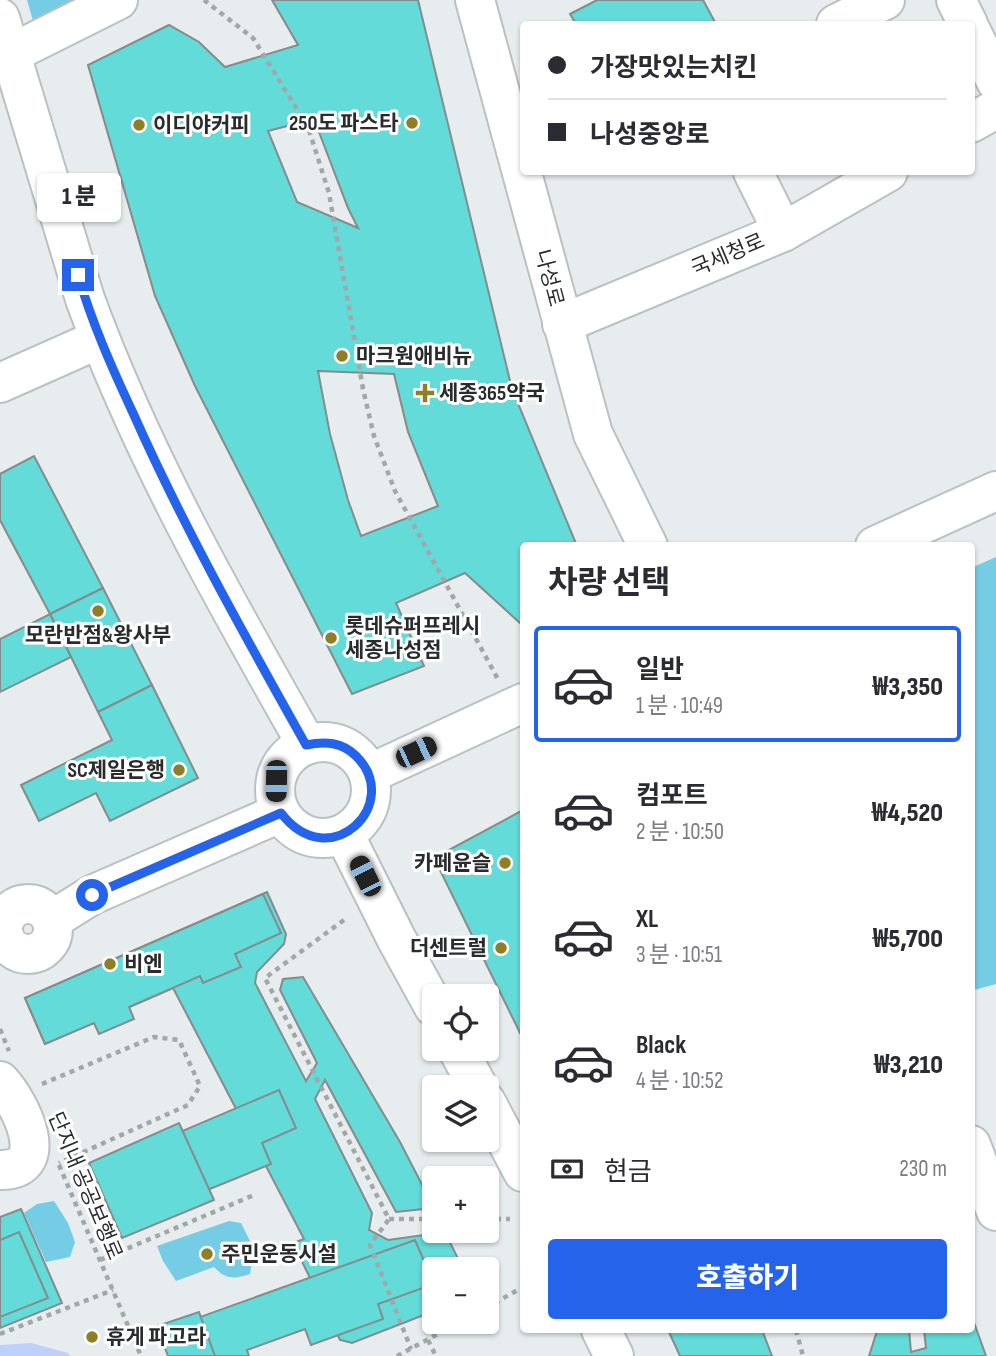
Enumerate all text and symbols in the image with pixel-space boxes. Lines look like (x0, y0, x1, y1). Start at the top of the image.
text: 가장맛있는치킨 (590, 53, 757, 84)
place label: 250도 파스타 (289, 111, 399, 136)
place label: 이디야커피 (153, 113, 250, 138)
marker: 250도 파스타 (404, 115, 420, 131)
marker: 이디야커피 (131, 117, 147, 133)
text: 나성중앙로 (590, 120, 710, 151)
callout: 1 분 (36, 174, 120, 222)
text: 1 분 (62, 183, 96, 211)
street label: 국세청로 (688, 228, 768, 282)
street label: 나성로 (529, 247, 569, 309)
route end (62, 259, 94, 291)
place label: 마크원애비뉴 (356, 344, 472, 369)
marker: 마크원애비뉴 (334, 348, 350, 364)
place label: 세종365약국 (439, 381, 545, 406)
marker: 세종365약국 (417, 385, 433, 401)
text: 차량 선택 (548, 564, 671, 603)
marker: 모란반점&왕사부 (90, 603, 106, 619)
place label: 롯데슈퍼프레시 세종나성점 (345, 614, 480, 663)
place label: 모란반점&왕사부 (25, 623, 171, 648)
marker: 롯데슈퍼프레시 세종나성점 (323, 630, 339, 646)
icon: car (552, 653, 615, 716)
text: 일반 (636, 655, 684, 686)
text: ₩3,350 (873, 672, 943, 703)
text: 1 분 · 10:49 (636, 692, 723, 720)
car (393, 734, 440, 770)
place label: SC제일은행 (68, 758, 165, 783)
car (266, 760, 287, 802)
marker: SC제일은행 (171, 762, 187, 778)
icon: car (552, 779, 615, 842)
text: 컴포트 (636, 781, 708, 812)
text: ₩4,520 (872, 798, 943, 829)
text: 2 분 · 10:50 (636, 818, 724, 846)
place label: 카페윤슬 (414, 851, 491, 876)
car (347, 853, 384, 899)
marker: 카페윤슬 (497, 855, 513, 871)
route start (76, 879, 108, 911)
text: XL (636, 904, 658, 935)
icon: car (552, 905, 615, 968)
text: ₩5,700 (873, 924, 943, 955)
place label: 더센트럴 (410, 936, 487, 961)
marker: 더센트럴 (493, 940, 509, 956)
text: 3 분 · 10:51 (636, 941, 722, 969)
place label: 비엔 (124, 952, 163, 977)
marker: 비엔 (102, 956, 118, 972)
map controls (422, 984, 499, 1334)
button: locate (422, 984, 499, 1061)
text: Black (636, 1030, 686, 1061)
icon: car (552, 1031, 615, 1094)
text: ₩3,210 (874, 1050, 943, 1081)
text: 4 분 · 10:52 (636, 1067, 723, 1095)
button: layers (422, 1075, 499, 1152)
street label: 단지내 공공보행로 (43, 1108, 127, 1264)
icon: cash (548, 1150, 586, 1188)
text: 230 m (899, 1155, 947, 1183)
text: 현금 (604, 1157, 652, 1188)
button: + (422, 1166, 499, 1243)
button: 호출하기 (548, 1239, 947, 1319)
place label: 주민운동시설 (221, 1242, 337, 1267)
marker: 주민운동시설 (199, 1246, 215, 1262)
button: − (422, 1257, 499, 1334)
place label: 휴게 파고라 (106, 1325, 207, 1350)
marker: 휴게 파고라 (84, 1329, 100, 1345)

